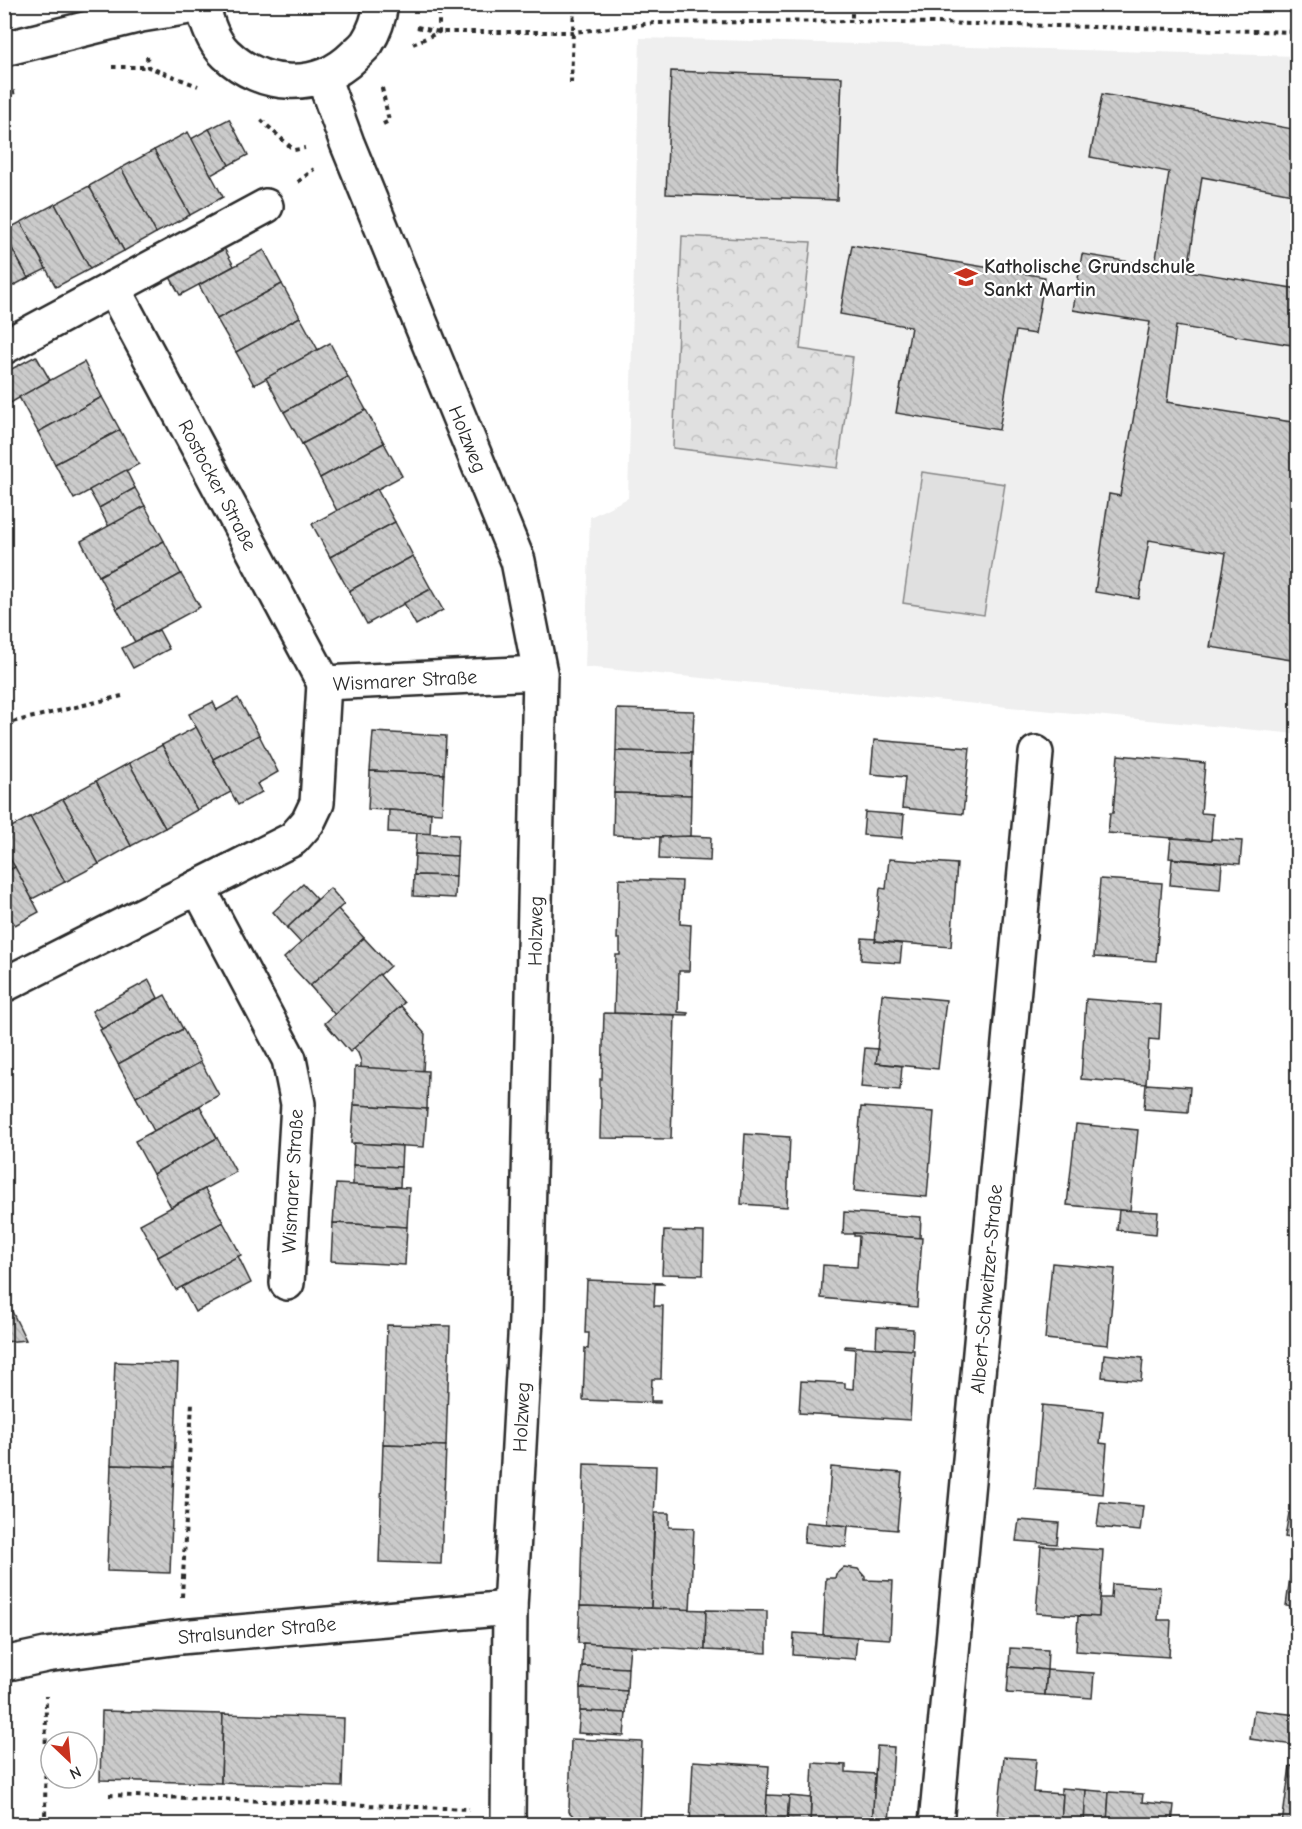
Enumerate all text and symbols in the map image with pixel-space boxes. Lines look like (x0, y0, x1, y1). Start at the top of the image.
place label: Katholische Grundschule Sankt Martin (984, 255, 1195, 301)
school or university icon: Katholische Grundschule Sankt Martin (953, 264, 979, 290)
street label: Holzweg (444, 402, 491, 476)
street label: Rostocker Straße (173, 416, 262, 555)
street label: Wismarer Straße (332, 665, 478, 696)
street label: Holzweg (523, 896, 548, 966)
street label: Wismarer Straße (277, 1108, 308, 1254)
street label: Albert-Schweitzer-Straße (966, 1183, 1007, 1395)
street label: Holzweg (508, 1381, 535, 1453)
street label: Stralsunder Straße (177, 1612, 337, 1649)
north arrow (39, 1730, 99, 1790)
text: N (67, 1762, 84, 1783)

